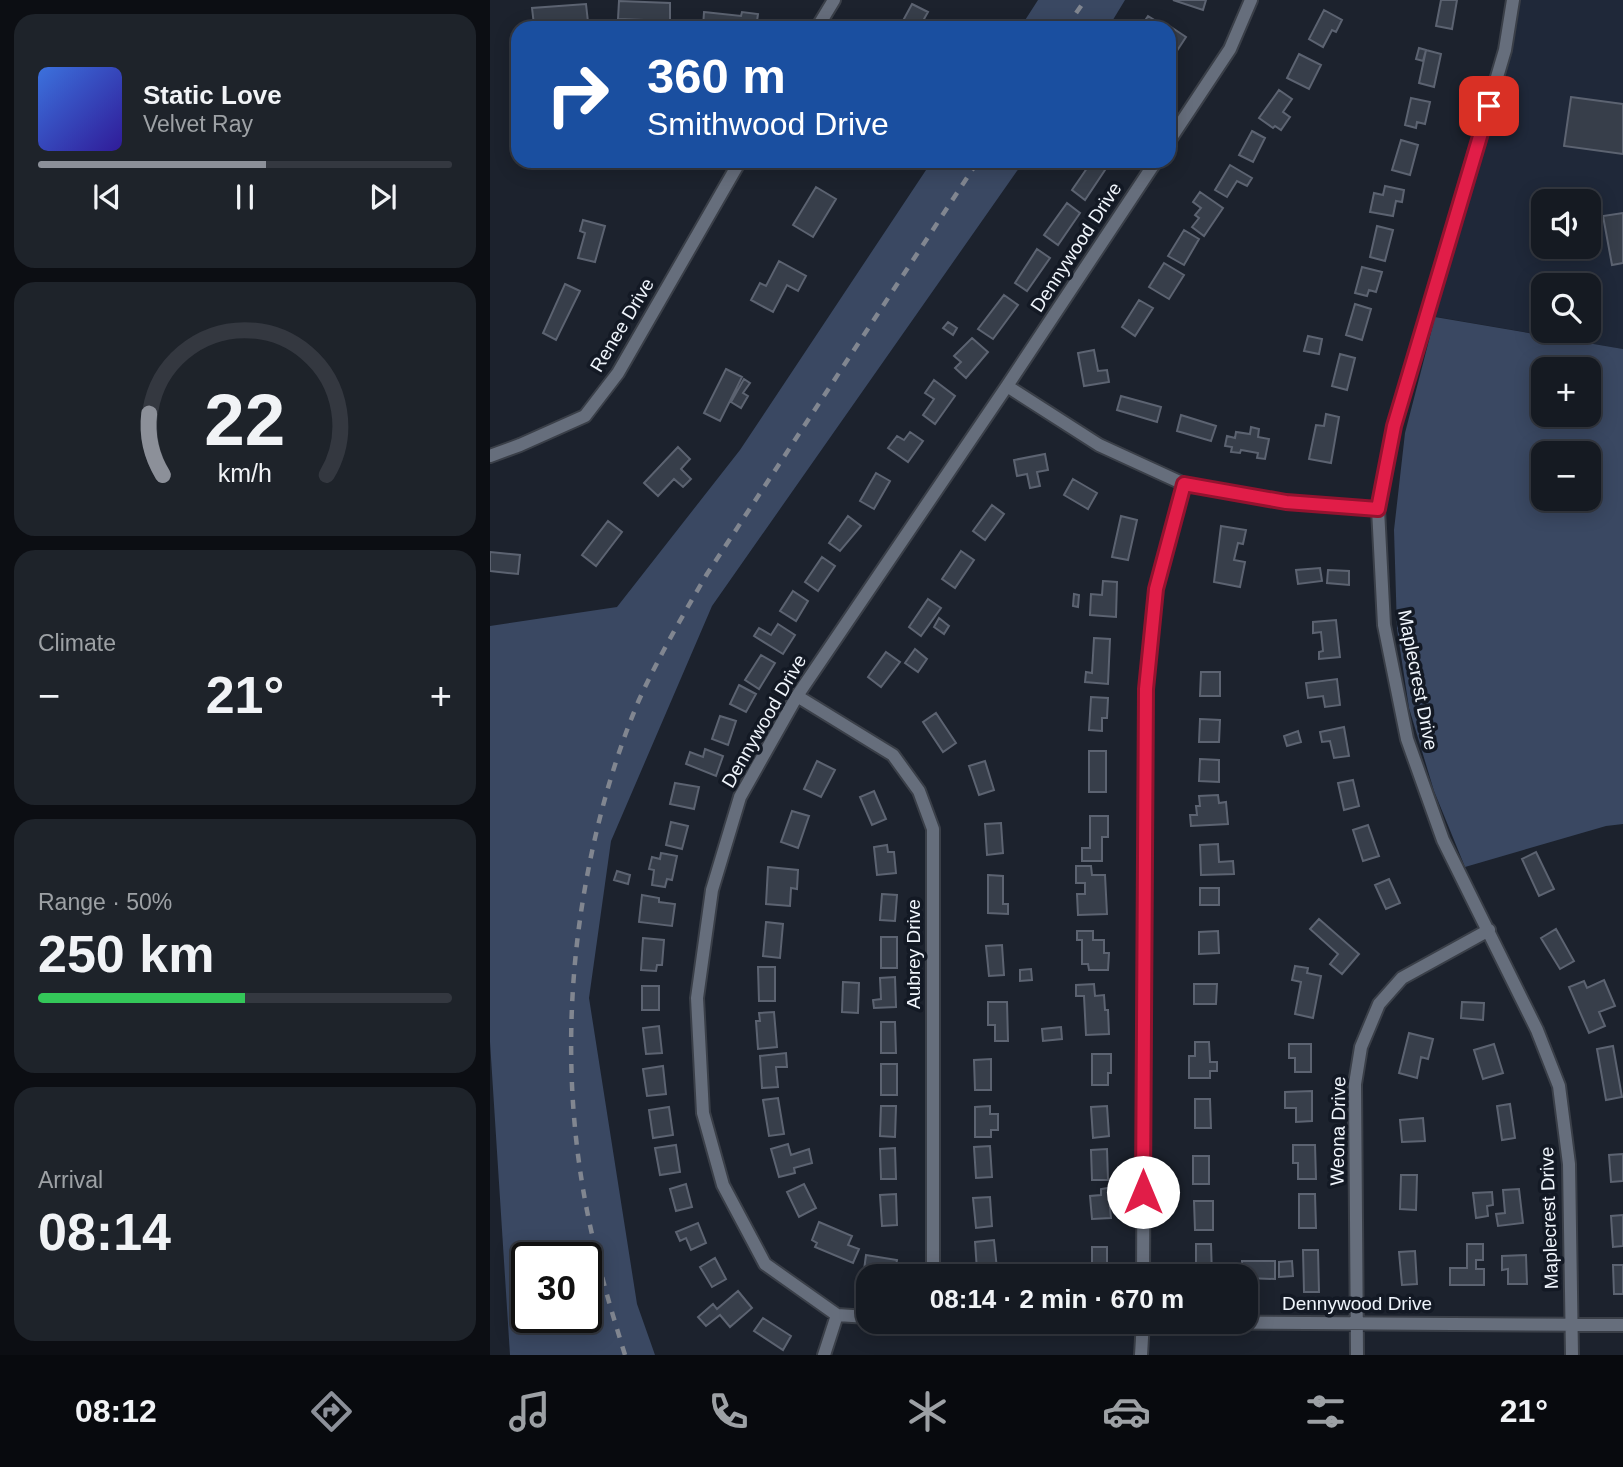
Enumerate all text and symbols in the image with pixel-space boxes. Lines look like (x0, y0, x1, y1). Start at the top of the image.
icon: right (532, 49, 623, 140)
text: 360 m (647, 49, 786, 103)
pin (1459, 76, 1519, 136)
text: Static Love (143, 80, 282, 110)
icon: arrive (1470, 87, 1508, 125)
text: Smithwood Drive (647, 106, 889, 142)
text: Velvet Ray (143, 111, 253, 137)
icon: previous (88, 178, 126, 216)
icon: pause (226, 178, 264, 216)
icon: next (364, 178, 402, 216)
street label: Dennywood Drive (1026, 178, 1126, 316)
map controls (1531, 189, 1601, 511)
button: sound (1531, 189, 1601, 259)
button: search (1531, 273, 1601, 343)
street label: Renee Drive (586, 274, 658, 376)
button: + (1531, 357, 1601, 427)
text: 22 (205, 380, 285, 461)
button: − (1531, 441, 1601, 511)
text: km/h (218, 459, 272, 487)
street label: Maplecrest Drive (1394, 608, 1442, 752)
text: Climate (38, 630, 116, 656)
street label: Dennywood Drive (717, 651, 811, 791)
text: 21° (206, 666, 284, 724)
text: − (38, 675, 60, 717)
text: + (430, 675, 452, 717)
text: Range · 50% (38, 889, 172, 915)
street label: Aubrey Drive (903, 899, 924, 1009)
text: 250 km (38, 925, 214, 983)
street label: Weona Drive (1327, 1076, 1349, 1186)
street label: Maplecrest Drive (1536, 1146, 1562, 1290)
position arrow (1106, 1155, 1180, 1229)
text: Arrival (38, 1167, 103, 1193)
text: 08:14 (38, 1203, 171, 1261)
speed limit sign: 30 (511, 1242, 602, 1333)
text: 08:14 · 2 min · 670 m (930, 1284, 1184, 1314)
street label: Dennywood Drive (1282, 1293, 1432, 1314)
icon: directions (307, 1387, 356, 1436)
icon: music (505, 1387, 554, 1436)
icon: phone (704, 1387, 753, 1436)
icon: climate (903, 1387, 952, 1436)
icon: car (1102, 1387, 1151, 1436)
icon: filters (1301, 1387, 1350, 1436)
text: 08:12 (75, 1393, 157, 1429)
text: 21° (1500, 1393, 1548, 1429)

